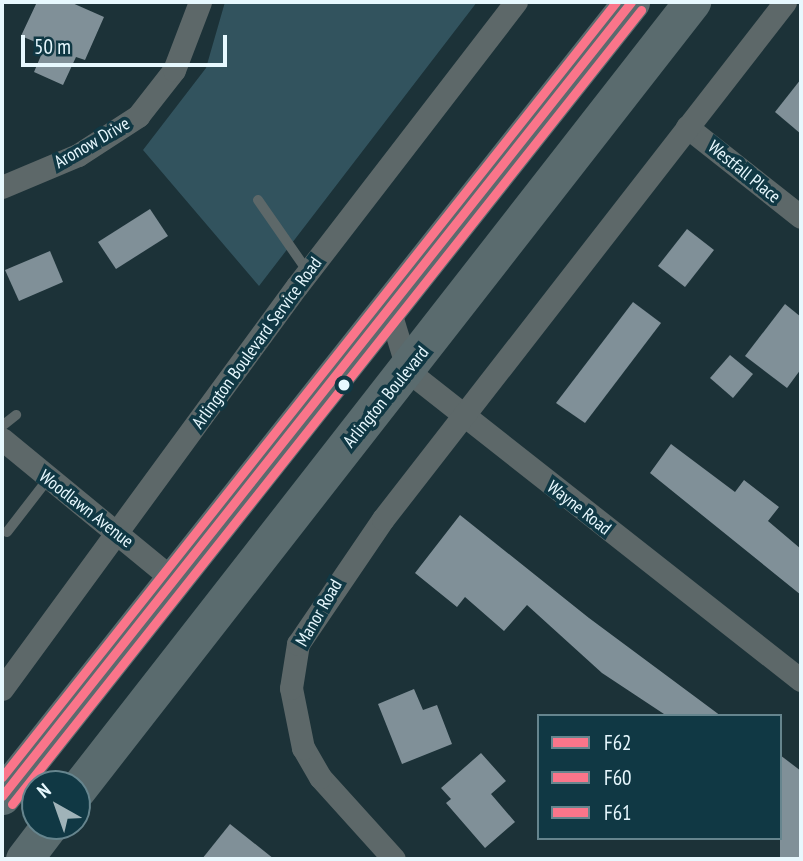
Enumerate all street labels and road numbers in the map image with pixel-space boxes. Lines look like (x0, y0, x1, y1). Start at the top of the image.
street label: Aronow Drive (50, 113, 134, 173)
street label: Westfall Place (703, 136, 785, 208)
street label: Arlington Boulevard Service Road (188, 253, 326, 433)
street label: Arlington Boulevard (339, 342, 433, 452)
street label: Woodlawn Avenue (34, 465, 138, 553)
street label: Wayne Road (543, 476, 615, 540)
street label: Manor Road (291, 576, 347, 650)

